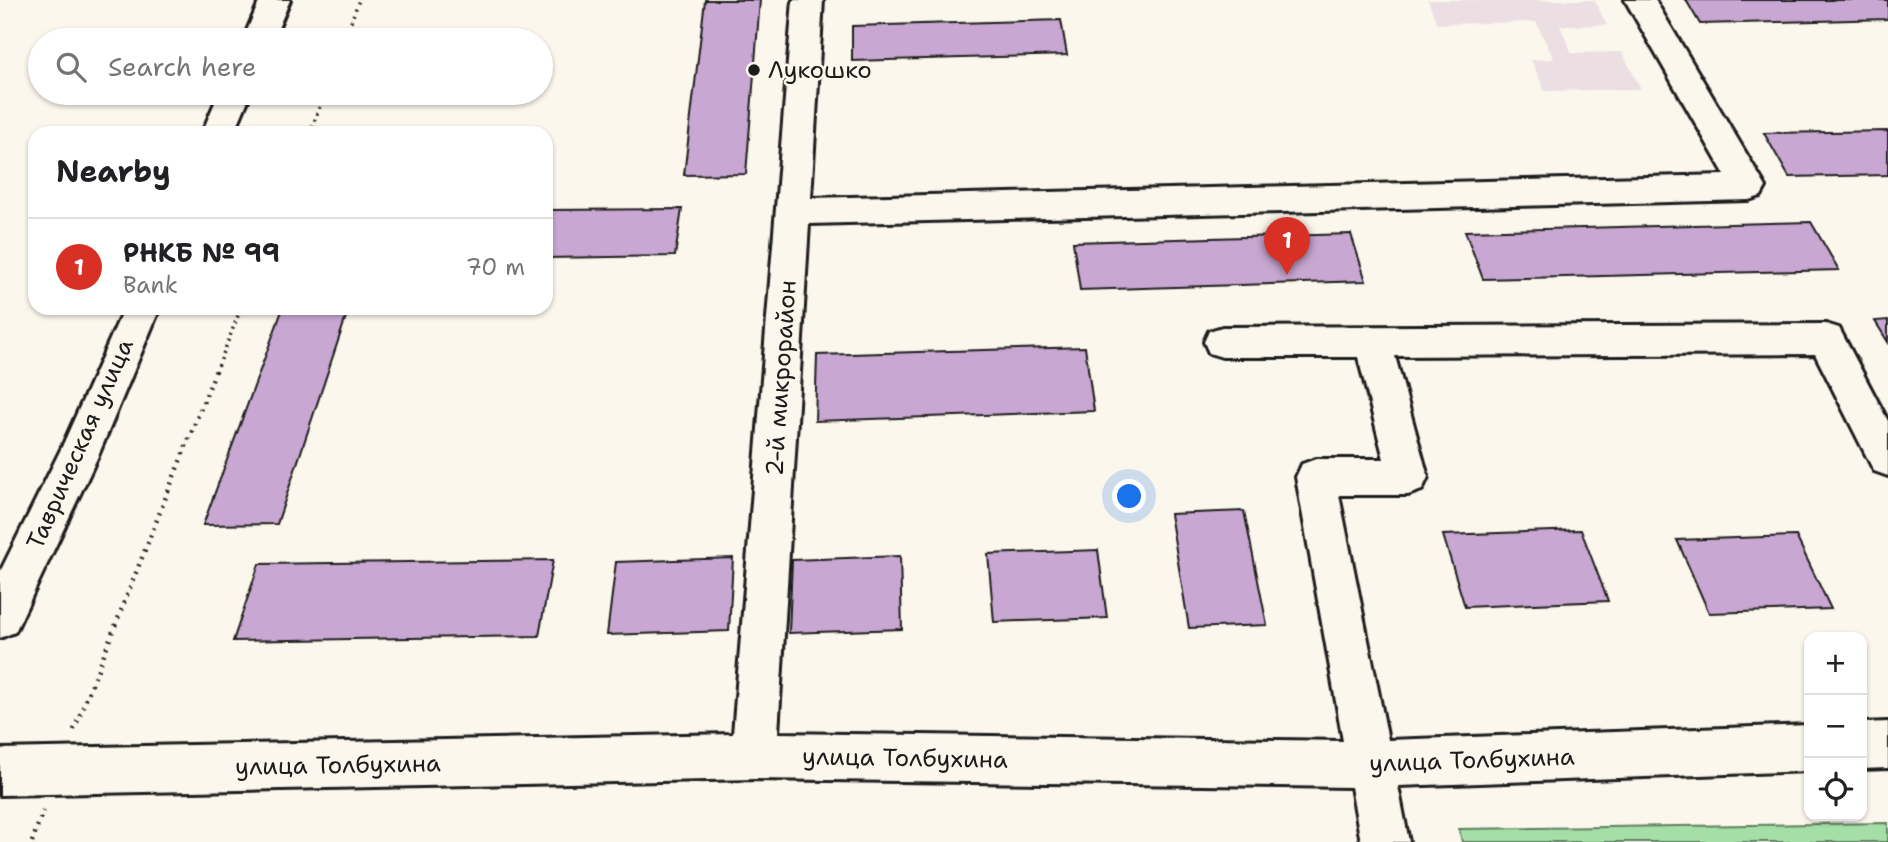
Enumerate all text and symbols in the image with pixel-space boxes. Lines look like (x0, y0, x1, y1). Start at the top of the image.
search box (28, 28, 553, 105)
icon: search (52, 48, 90, 86)
text: Search here (108, 49, 257, 84)
place label: Лукошко (768, 54, 872, 86)
marker: Лукошко (746, 62, 762, 78)
text: Nearby (56, 151, 171, 192)
pin: 1 (1264, 217, 1310, 275)
text: РНКБ № 99 (123, 235, 280, 270)
text: 1 (74, 252, 84, 282)
text: 70 m (466, 252, 525, 282)
text: Bank (123, 270, 178, 300)
street label: 2-й микрорайон (758, 279, 804, 477)
street label: Таврическая улица (19, 334, 141, 554)
your location (1112, 479, 1146, 513)
map controls (1804, 632, 1867, 821)
button: + (1804, 632, 1867, 695)
button: − (1804, 695, 1867, 758)
street label: улица Толбухина (802, 740, 1008, 776)
street label: улица Толбухина (1369, 740, 1575, 780)
street label: улица Толбухина (235, 747, 441, 783)
button: locate (1804, 758, 1867, 821)

